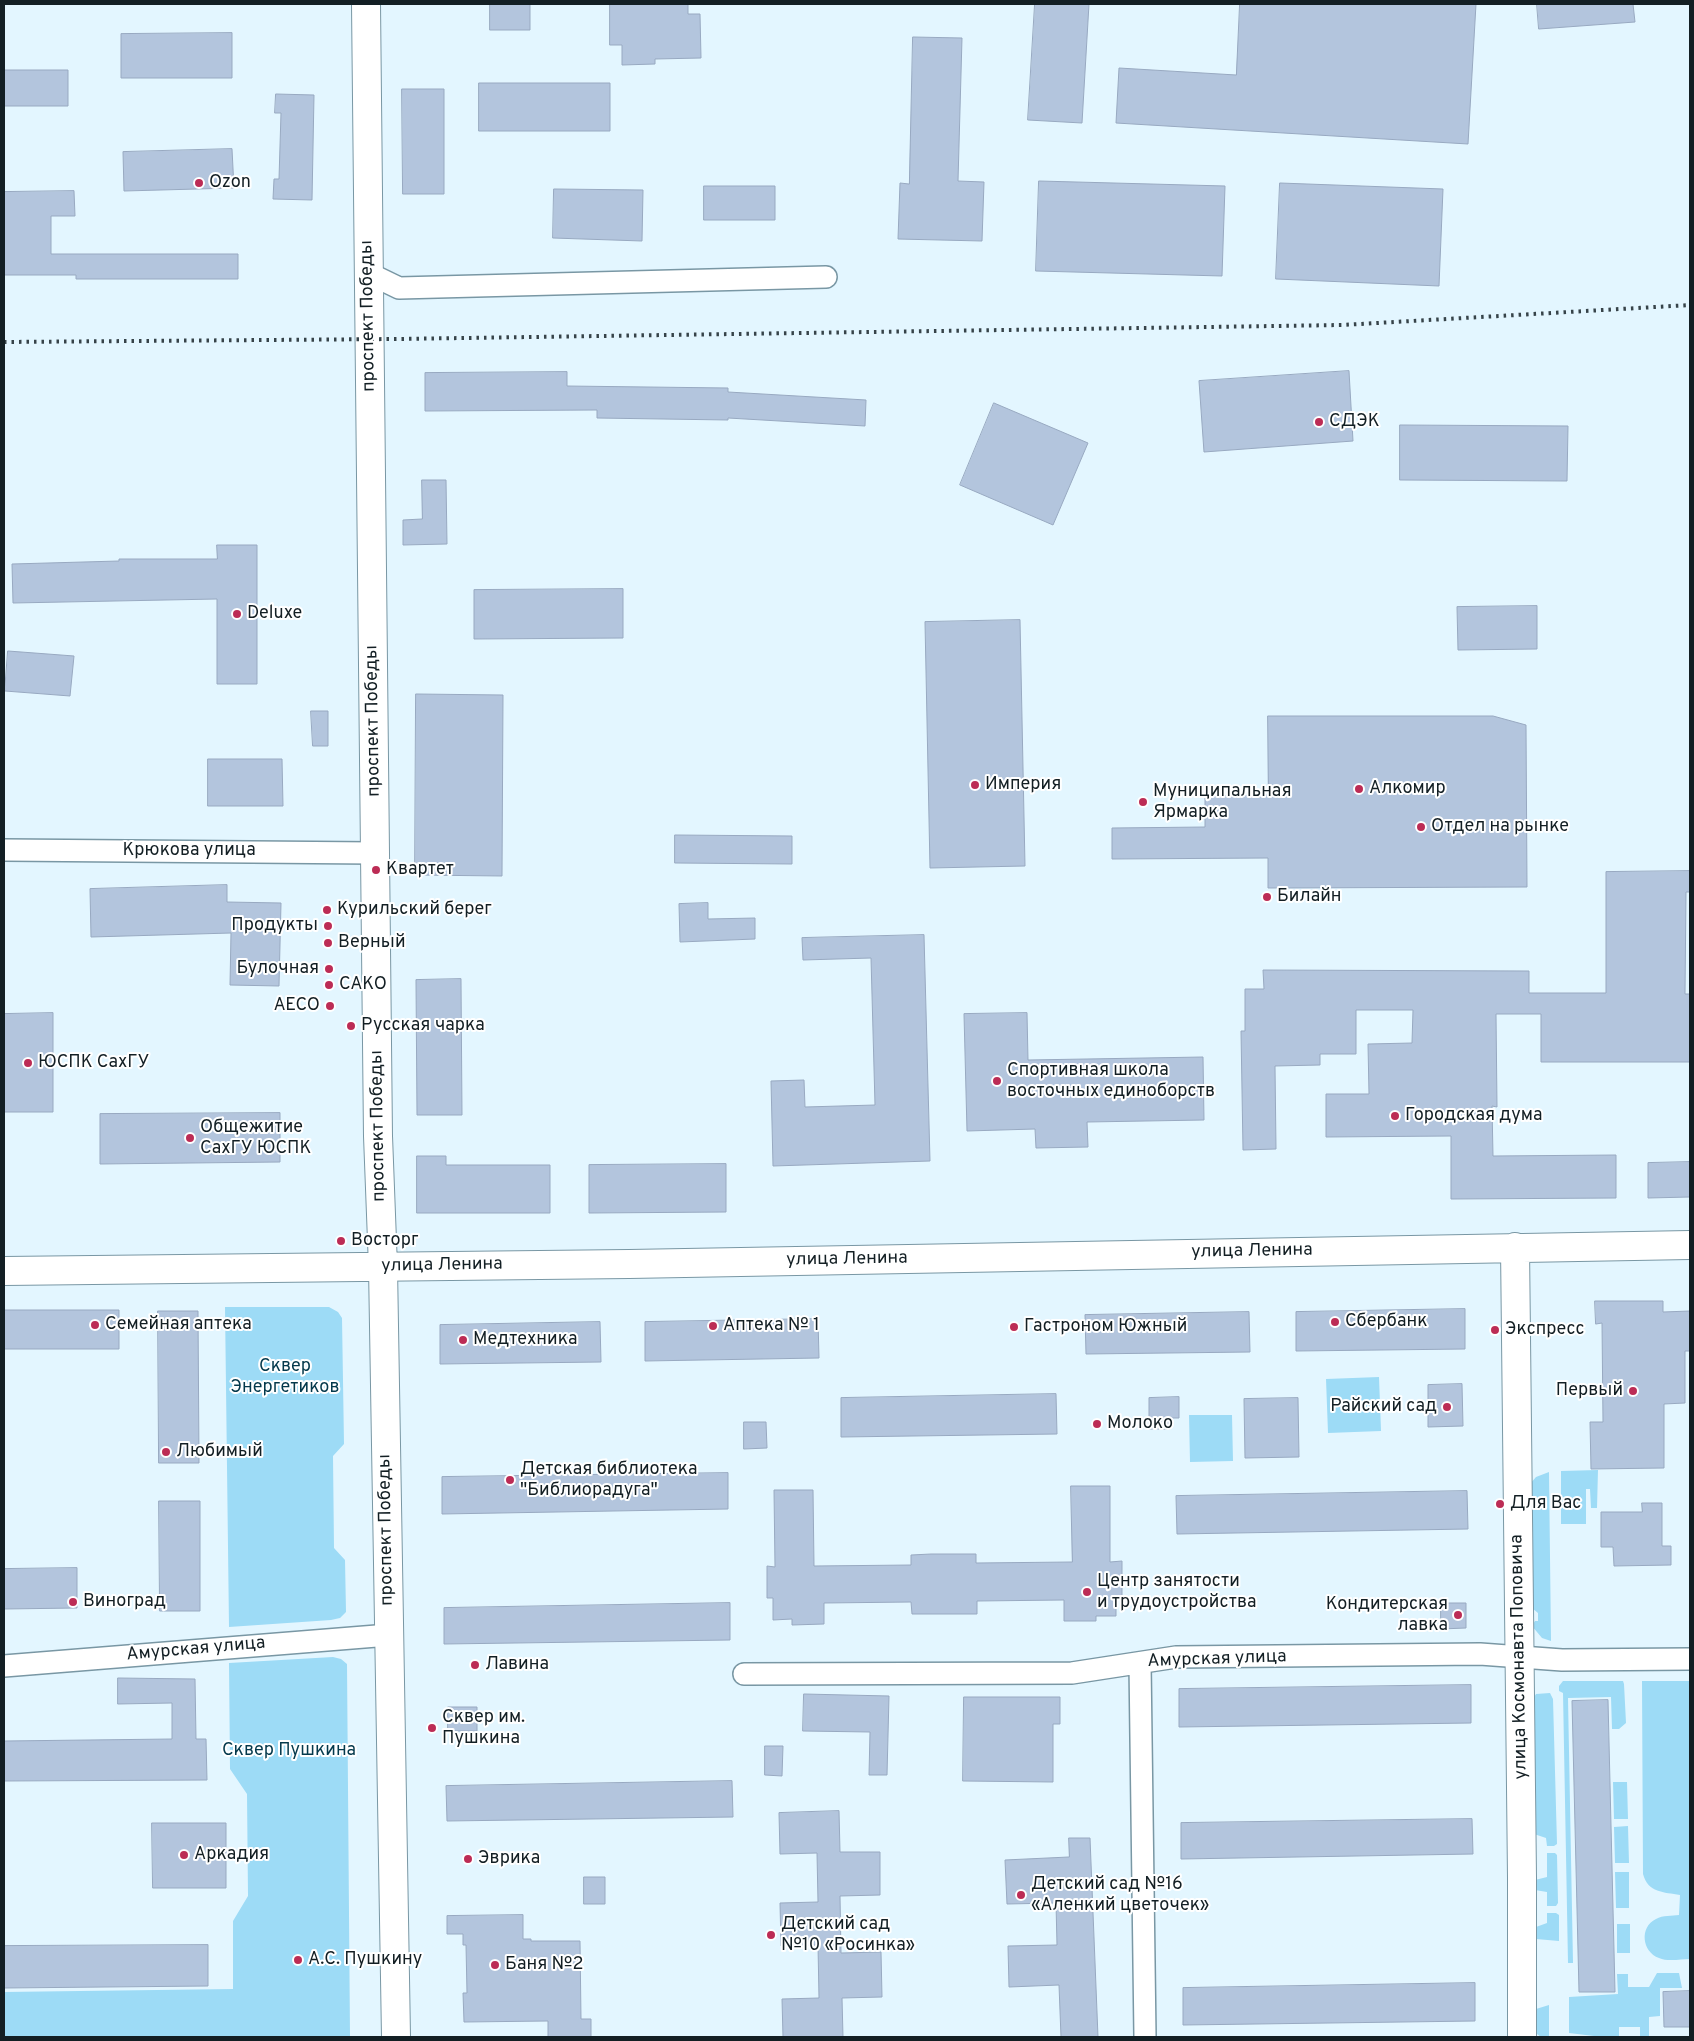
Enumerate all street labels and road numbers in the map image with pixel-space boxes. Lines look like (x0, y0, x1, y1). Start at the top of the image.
street label: проспект Победы (357, 240, 381, 392)
street label: проспект Победы (362, 645, 386, 797)
street label: Крюкова улица (122, 840, 256, 862)
street label: проспект Победы (367, 1050, 391, 1202)
street label: улица Ленина (1191, 1240, 1313, 1264)
street label: улица Ленина (786, 1248, 908, 1272)
street label: улица Ленина (381, 1254, 503, 1278)
street label: проспект Победы (375, 1454, 399, 1606)
street label: улица Космонавта Поповича (1507, 1534, 1533, 1780)
street label: Амурская улица (126, 1633, 266, 1667)
street label: Амурская улица (1147, 1647, 1287, 1673)

